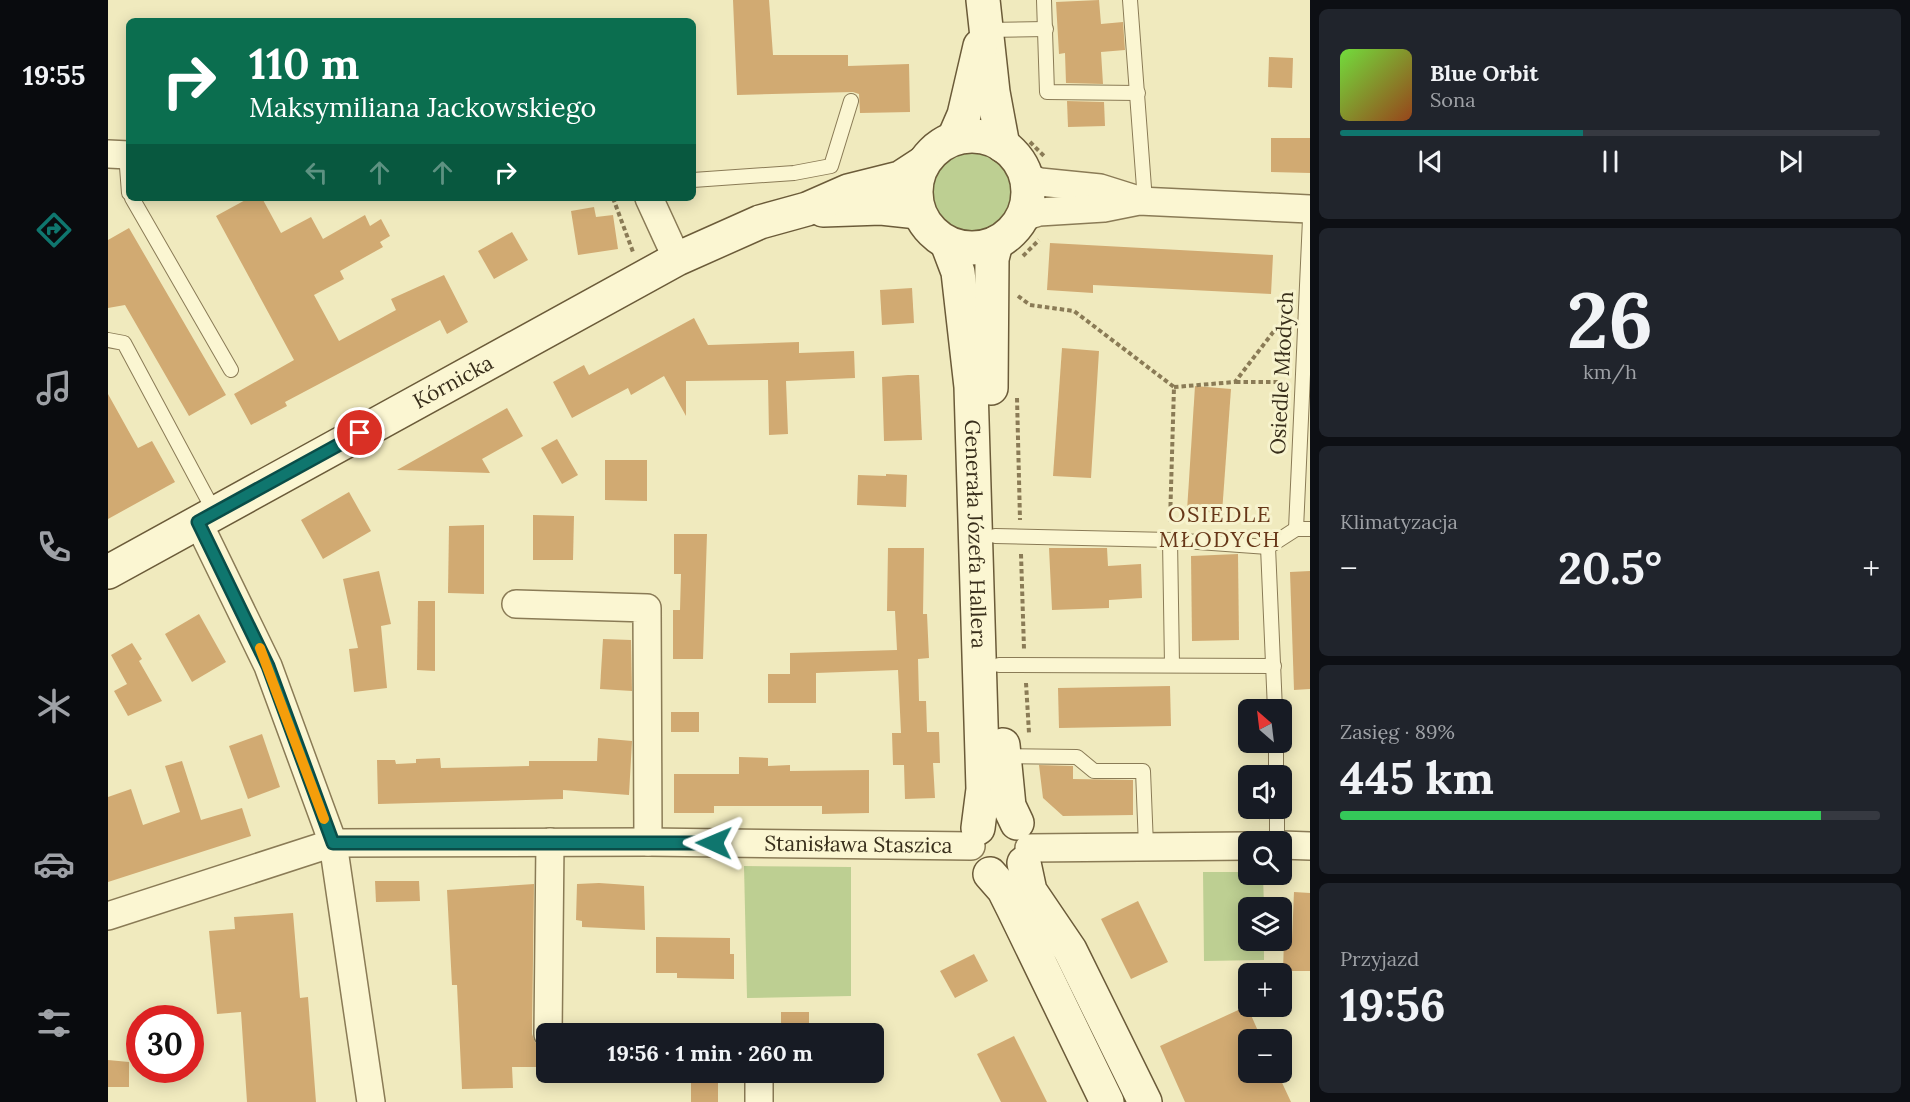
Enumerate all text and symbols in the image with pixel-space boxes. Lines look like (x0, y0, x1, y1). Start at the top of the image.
text: 110 m (249, 37, 360, 91)
icon: right (150, 42, 228, 120)
text: 19:55 (23, 58, 85, 92)
text: Blue Orbit (1430, 59, 1538, 87)
text: Sona (1430, 87, 1476, 112)
text: Maksymiliana Jackowskiego (249, 90, 596, 124)
icon: previous (1414, 145, 1447, 178)
icon: pause (1594, 145, 1627, 178)
icon: next (1774, 145, 1807, 178)
icon: left (300, 156, 333, 189)
icon: ahead (363, 156, 396, 189)
icon: ahead (426, 156, 459, 189)
icon: right (489, 156, 522, 189)
icon: directions (33, 209, 75, 251)
text: 26 (1567, 270, 1653, 369)
street label: Osiedle Młodych (1264, 291, 1299, 455)
street label: Kórnicka (408, 349, 498, 415)
text: km/h (1583, 359, 1637, 384)
icon: music (33, 367, 75, 409)
pin (334, 407, 385, 458)
icon: arrive (343, 416, 376, 449)
street label: Generała Józefa Hallera (959, 419, 993, 649)
district label: OSIEDLE MŁODYCH (1159, 500, 1281, 553)
text: Klimatyzacja (1340, 509, 1458, 534)
icon: phone (33, 526, 75, 568)
text: 20.5° (1558, 539, 1662, 596)
text: − (1340, 547, 1358, 589)
text: + (1862, 547, 1880, 589)
icon: climate (33, 685, 75, 727)
north arrow (1238, 699, 1292, 753)
map controls (1238, 699, 1292, 1083)
text: Zasięg · 89% (1340, 719, 1455, 744)
text: 445 km (1340, 749, 1494, 806)
button: sound (1238, 765, 1292, 819)
position arrow (682, 811, 746, 875)
street label: Stanisława Staszica (764, 829, 953, 859)
button: search (1238, 831, 1292, 885)
icon: car (33, 843, 75, 885)
button: layers (1238, 897, 1292, 951)
text: Przyjazd (1340, 946, 1419, 971)
button: + (1238, 963, 1292, 1017)
text: 19:56 (1340, 976, 1446, 1033)
icon: filters (33, 1002, 75, 1044)
speed limit sign: 30 (126, 1005, 204, 1083)
button: − (1238, 1029, 1292, 1083)
text: 19:56 · 1 min · 260 m (607, 1039, 813, 1067)

